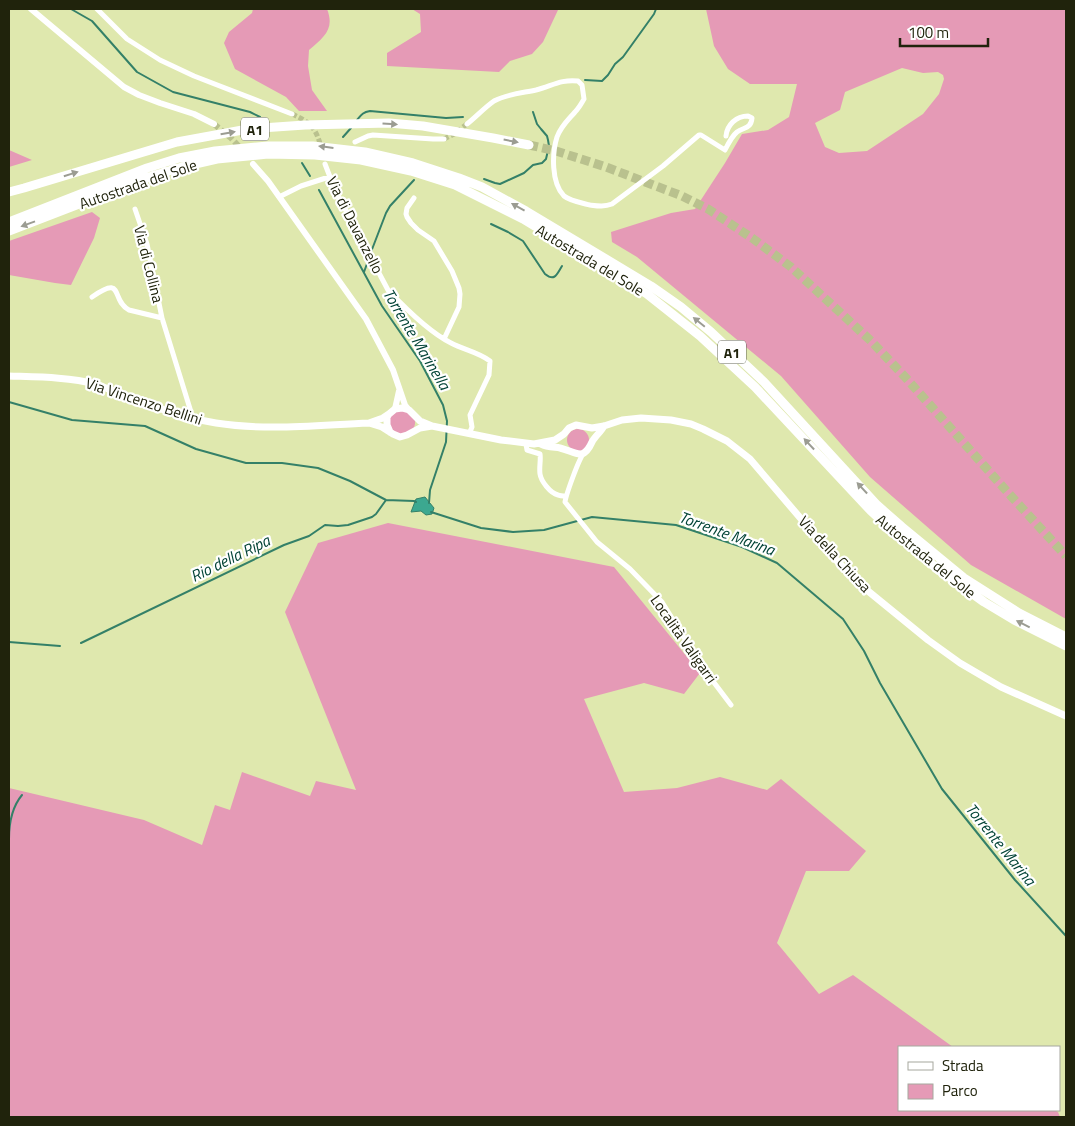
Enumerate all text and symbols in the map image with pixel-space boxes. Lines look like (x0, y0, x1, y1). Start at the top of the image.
scale bar (900, 15, 988, 47)
text: 100 m (908, 21, 949, 44)
road number: A1 (241, 118, 269, 140)
one-way arrow (382, 120, 398, 128)
one-way arrow (220, 129, 235, 137)
one-way arrow (503, 138, 519, 146)
one-way arrow (318, 143, 334, 151)
street label: Autostrada del Sole (76, 153, 200, 215)
one-way arrow (63, 170, 78, 178)
street label: Via di Davanzello (321, 172, 389, 278)
one-way arrow (511, 203, 526, 211)
street label: Autostrada del Sole (531, 218, 649, 302)
one-way arrow (20, 220, 35, 228)
street label: Via di Collina (128, 223, 170, 306)
water label: Torrente Marinella (377, 284, 457, 395)
one-way arrow (693, 317, 706, 328)
road number: A1 (718, 341, 746, 364)
street label: Via Vincenzo Bellini (83, 371, 205, 431)
one-way arrow (803, 439, 815, 451)
one-way arrow (856, 483, 868, 495)
water label: Torrente Marina (676, 505, 779, 562)
street label: Autostrada del Sole (871, 508, 981, 604)
street label: Via della Chiusa (793, 510, 877, 598)
water label: Rio della Ripa (186, 528, 275, 588)
street label: Località Valigarri (645, 590, 723, 688)
one-way arrow (1016, 620, 1030, 628)
water label: Torrente Marina (960, 798, 1042, 891)
legend (898, 1046, 1060, 1111)
text: Strada (942, 1054, 984, 1077)
text: Parco (942, 1079, 978, 1102)

